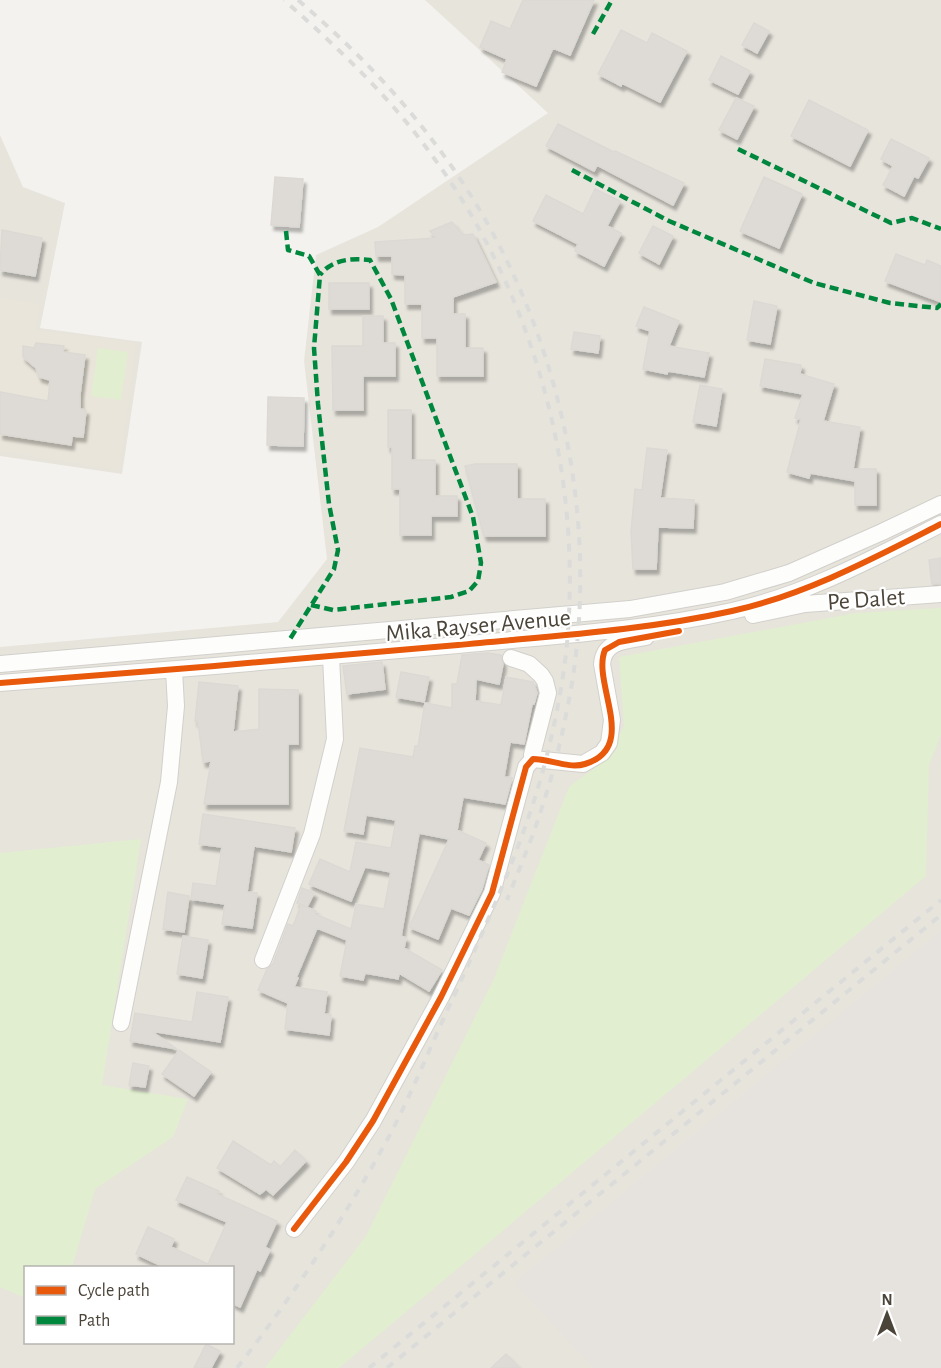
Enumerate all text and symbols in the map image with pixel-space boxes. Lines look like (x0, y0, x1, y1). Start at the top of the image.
street label: Pe Dalet (826, 585, 906, 615)
street label: Mika Rayser Avenue (385, 606, 572, 646)
legend (24, 1266, 234, 1344)
text: Cycle path (78, 1282, 150, 1300)
north arrow (857, 1284, 917, 1344)
text: N (881, 1292, 893, 1308)
text: Path (78, 1312, 110, 1330)

